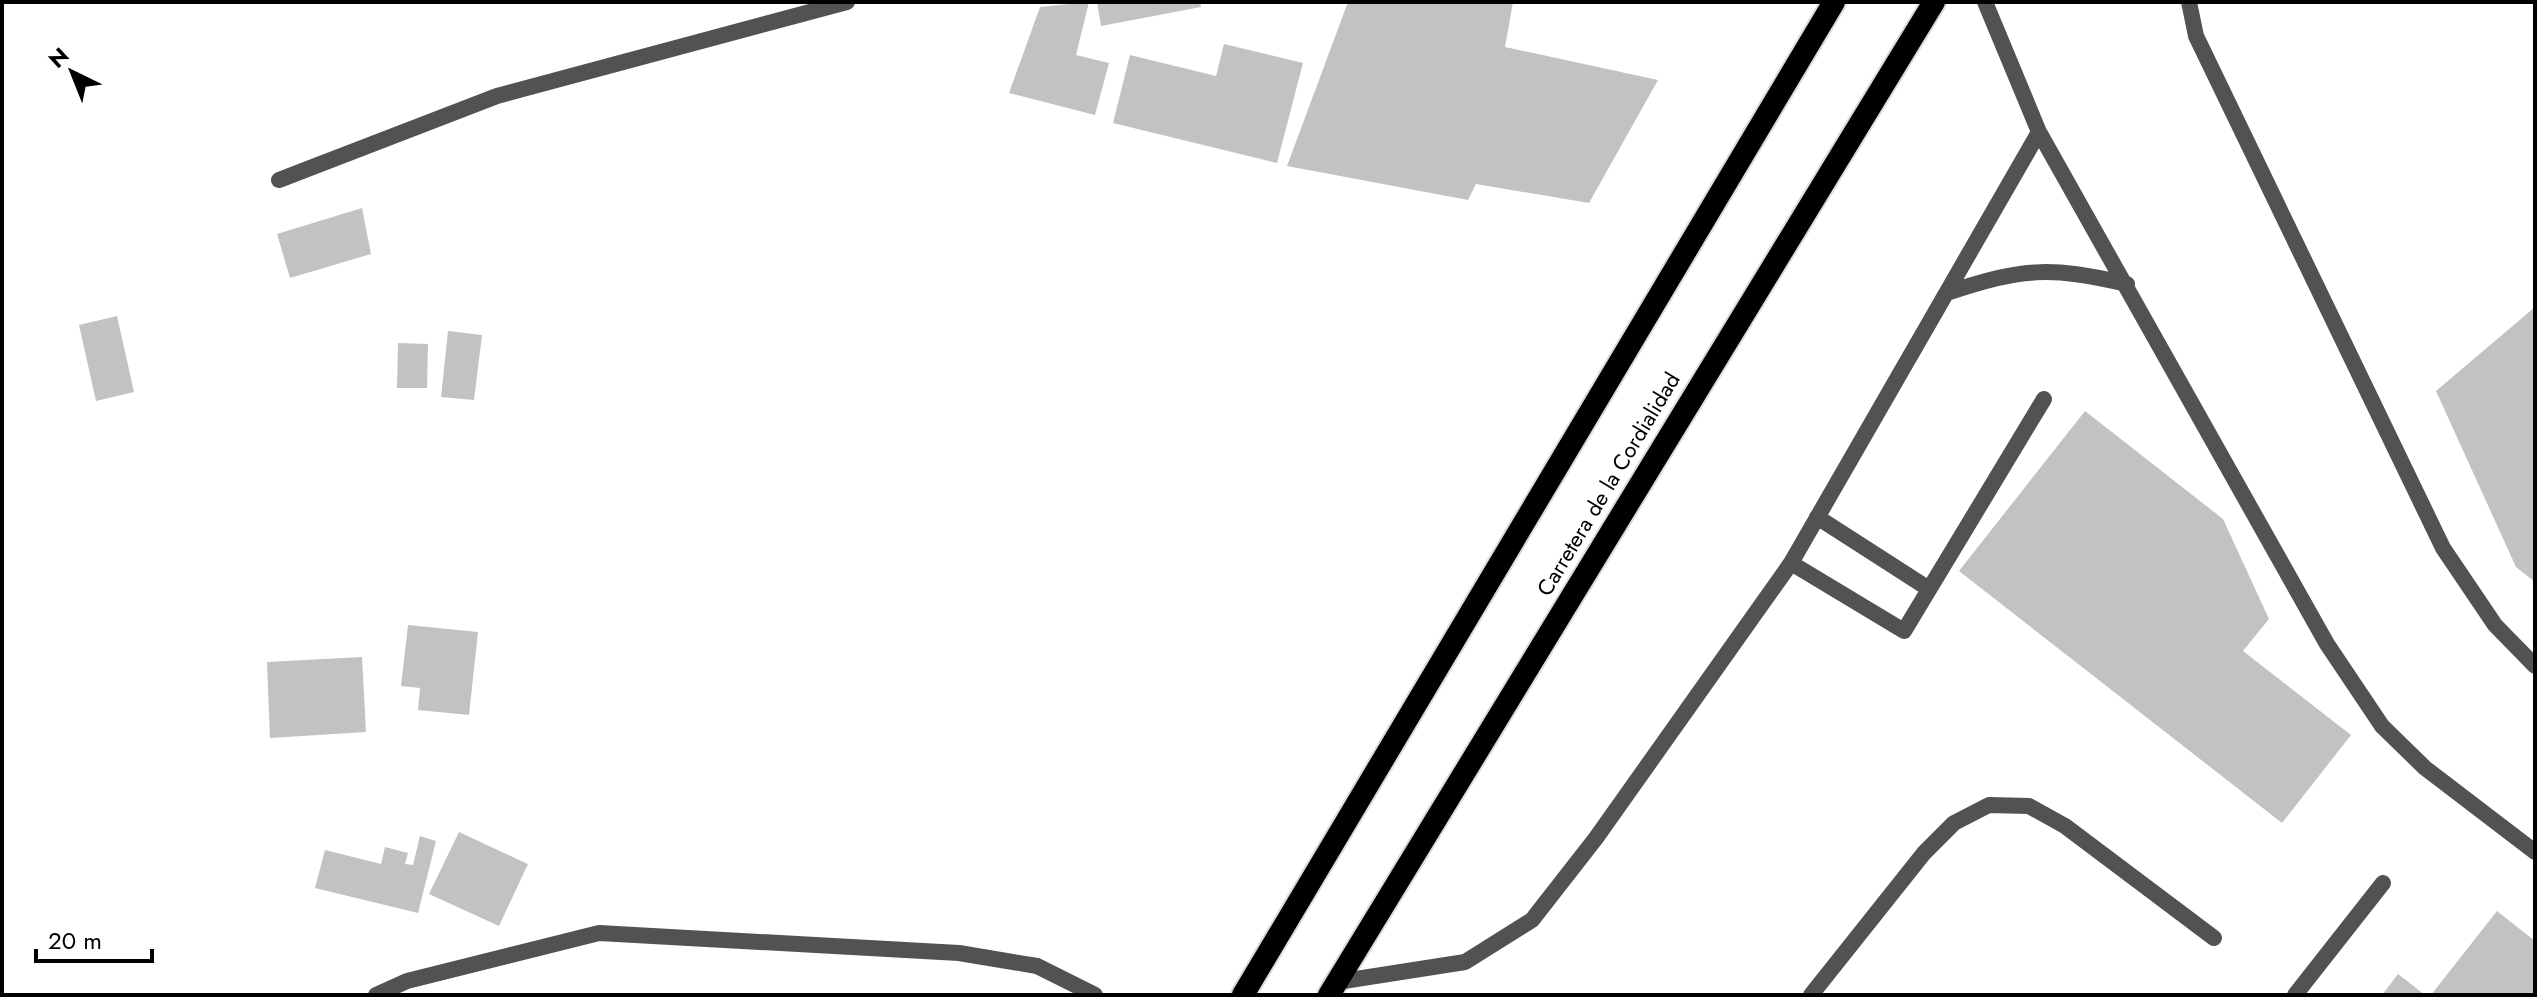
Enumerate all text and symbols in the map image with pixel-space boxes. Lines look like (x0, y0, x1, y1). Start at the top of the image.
north arrow (32, 32, 112, 112)
text: N (41, 40, 76, 75)
street label: Carretera de la Cordialidad (1528, 366, 1688, 602)
scale bar (36, 913, 152, 963)
text: 20 m (48, 923, 102, 958)

